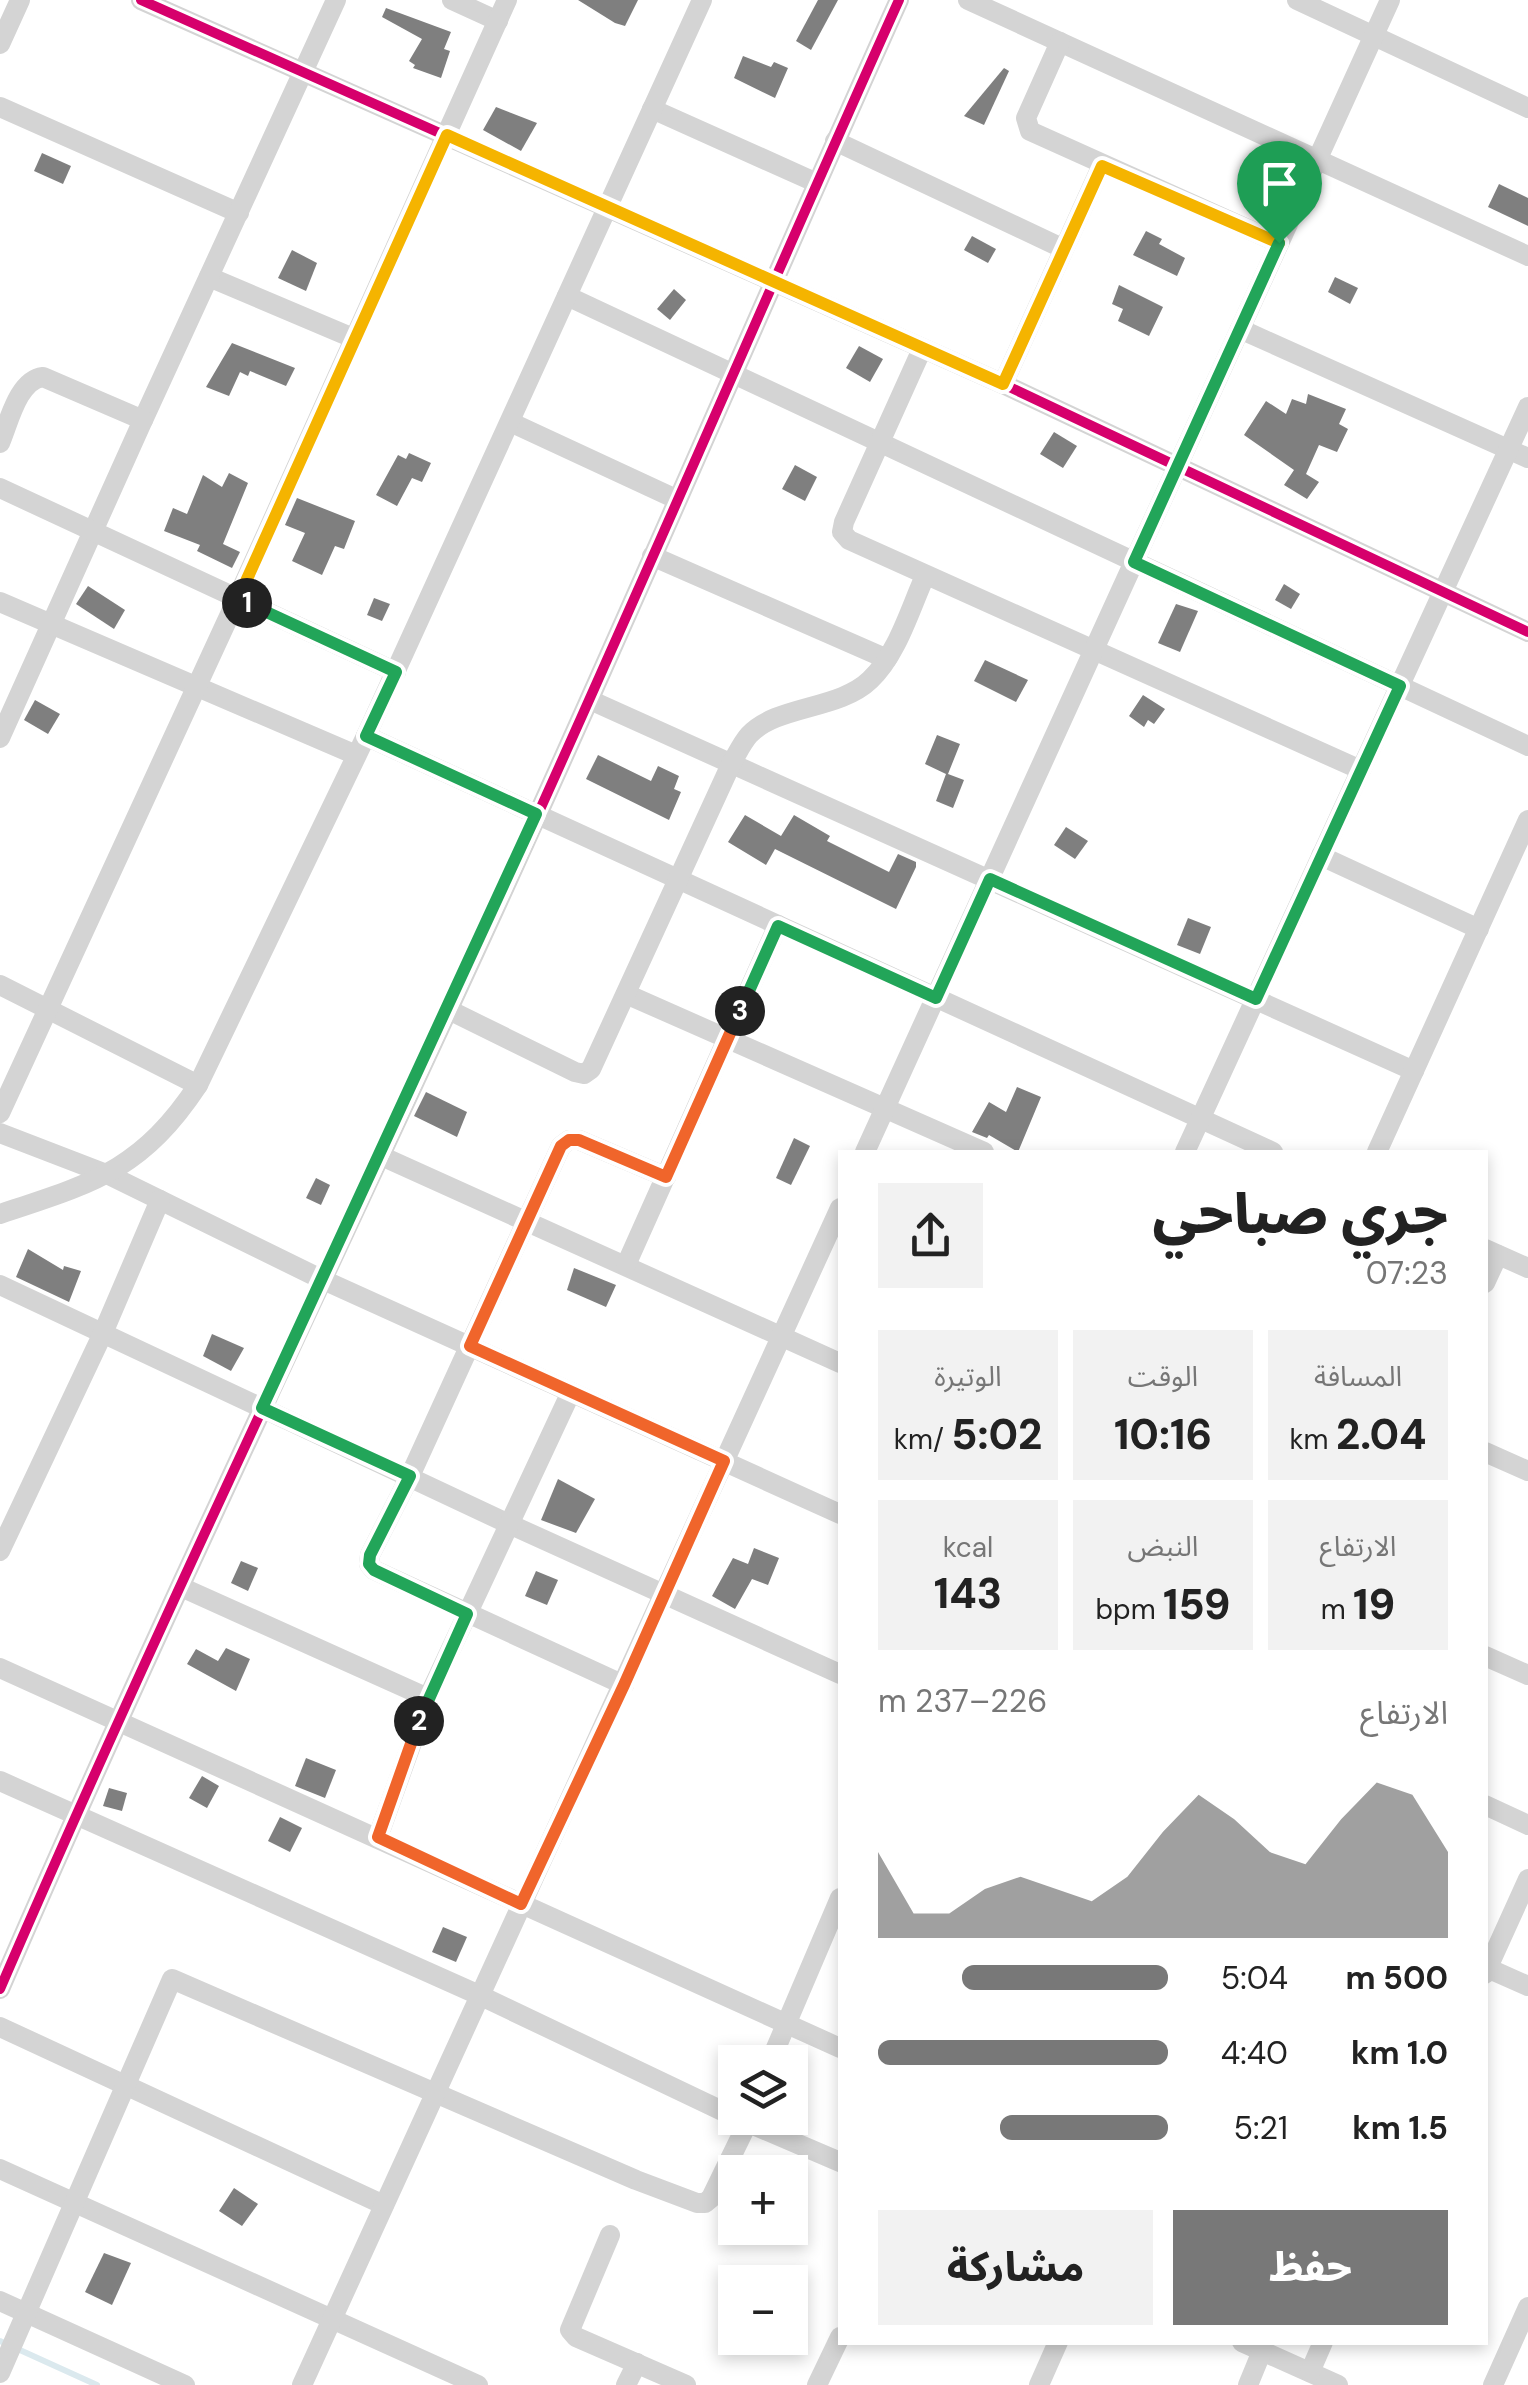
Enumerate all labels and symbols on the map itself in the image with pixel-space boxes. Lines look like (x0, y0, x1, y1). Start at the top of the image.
pin (1237, 141, 1322, 244)
pin: 1 (222, 578, 272, 628)
pin: 3 (715, 986, 765, 1036)
pin: 2 (394, 1696, 444, 1746)

